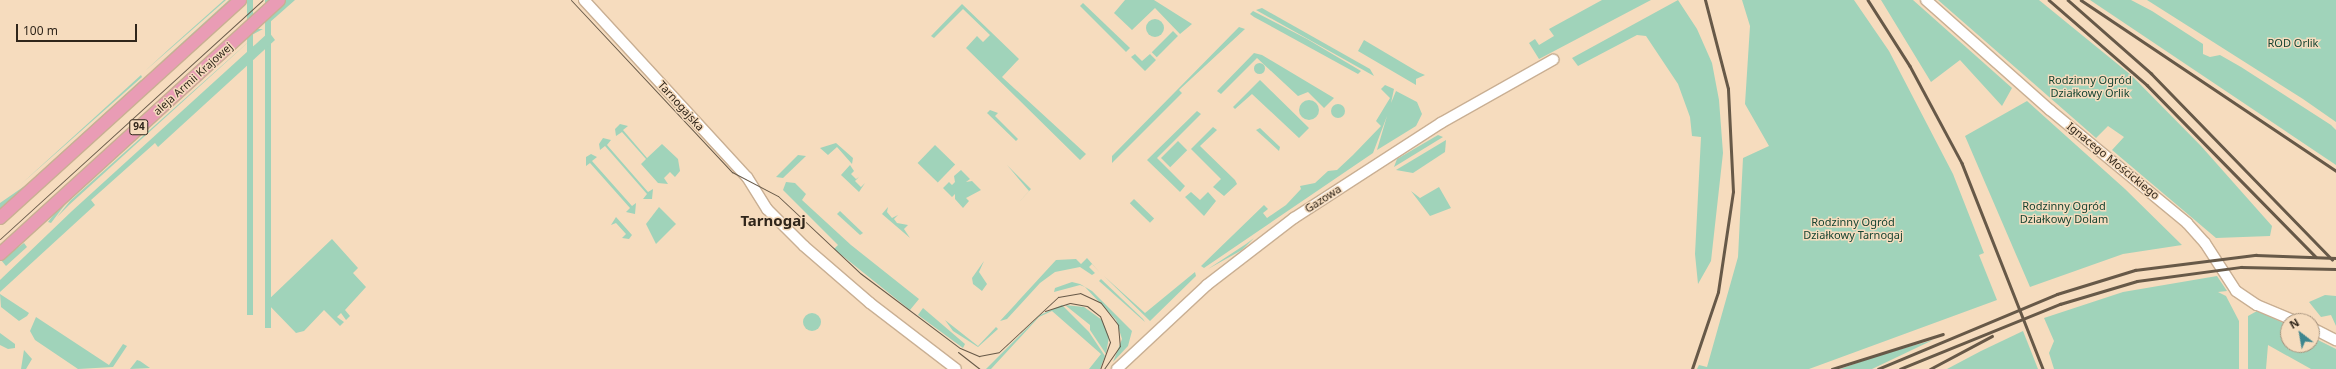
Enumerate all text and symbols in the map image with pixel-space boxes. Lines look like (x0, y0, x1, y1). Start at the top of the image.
scale bar (18, 16, 139, 42)
text: 100 m (23, 22, 58, 39)
park label: ROD Orlik (2267, 36, 2319, 50)
street label: aleja Armii Krajowej (151, 40, 235, 118)
park label: Rodzinny Ogród Działkowy Orlik (2048, 74, 2132, 100)
street label: Tarnogajska (655, 78, 707, 134)
road number: 94 (129, 119, 149, 135)
street label: Ignacego Mościckiego (2064, 120, 2162, 202)
street label: Gazowa (1302, 182, 1344, 216)
park label: Rodzinny Ogród Działkowy Dolam (2020, 200, 2108, 226)
district label: Tarnogaj (740, 212, 806, 230)
park label: Rodzinny Ogród Działkowy Tarnogaj (1803, 216, 1903, 242)
north arrow (2280, 313, 2320, 353)
text: N (2286, 314, 2302, 332)

